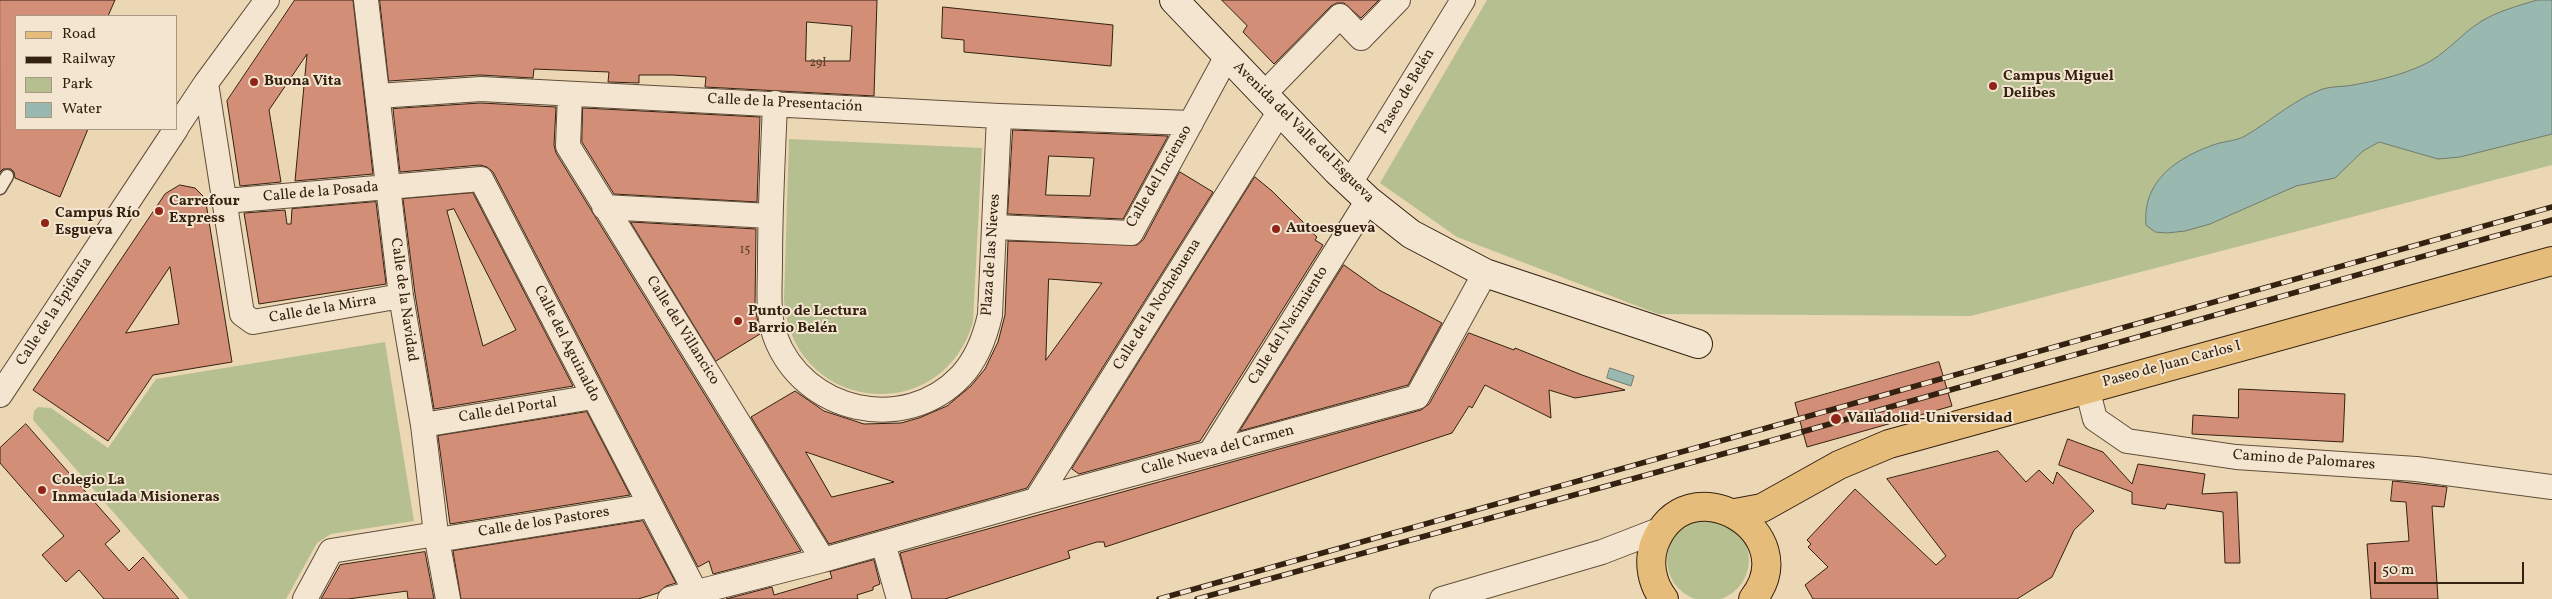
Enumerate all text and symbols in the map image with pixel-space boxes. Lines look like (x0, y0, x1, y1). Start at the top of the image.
legend (15, 15, 178, 130)
text: Road (62, 24, 96, 45)
street label: Paseo de Belén (1374, 46, 1440, 138)
text: Railway (62, 49, 115, 70)
house number: 29I (810, 57, 826, 71)
street label: Avenida del Valle del Esgueva (1229, 59, 1377, 207)
place label: Campus Miguel Delibes (2003, 68, 2114, 103)
place label: Buona Vita (264, 73, 342, 91)
text: Park (62, 74, 93, 95)
marker: Buona Vita (248, 76, 260, 88)
marker: Campus Miguel Delibes (1987, 80, 1999, 92)
street label: Calle de la Presentación (707, 91, 863, 117)
text: Water (62, 99, 102, 120)
street label: Calle del Incienso (1123, 123, 1197, 231)
street label: Calle de la Posada (262, 179, 380, 207)
place label: Carrefour Express (169, 193, 239, 228)
street label: Plaza de las Nieves (979, 193, 1005, 317)
place label: Campus Río Esgueva (55, 205, 140, 240)
marker: Carrefour Express (153, 205, 165, 217)
marker: Campus Río Esgueva (39, 217, 51, 229)
place label: Autoesgueva (1286, 220, 1375, 238)
marker: Autoesgueva (1270, 223, 1282, 235)
street label: Calle de la Nochebuena (1110, 236, 1206, 374)
street label: Calle de la Navidad (385, 237, 421, 363)
house number: 15 (740, 244, 750, 258)
street label: Calle de la Epifanía (13, 254, 97, 370)
street label: Calle del Nacimiento (1245, 263, 1333, 389)
street label: Calle del Villancico (641, 273, 723, 389)
street label: Calle del Aguinaldo (529, 283, 603, 405)
street label: Calle de la Mirra (268, 292, 378, 328)
place label: Punto de Lectura Barrio Belén (748, 303, 867, 338)
marker: Punto de Lectura Barrio Belén (732, 315, 744, 327)
street label: Paseo de Juan Carlos I (2101, 338, 2243, 392)
street label: Calle del Portal (458, 394, 558, 428)
place label: Valladolid-Universidad (1847, 410, 2012, 428)
marker: Valladolid-Universidad (1829, 412, 1843, 426)
street label: Calle Nueva del Carmen (1140, 422, 1296, 480)
street label: Camino de Palomares (2232, 447, 2376, 475)
place label: Colegio La Inmaculada Misioneras (52, 472, 220, 507)
marker: Colegio La Inmaculada Misioneras (36, 484, 48, 496)
street label: Calle de los Pastores (477, 504, 611, 542)
scale bar (2377, 552, 2527, 584)
text: 50 m (2382, 560, 2414, 581)

